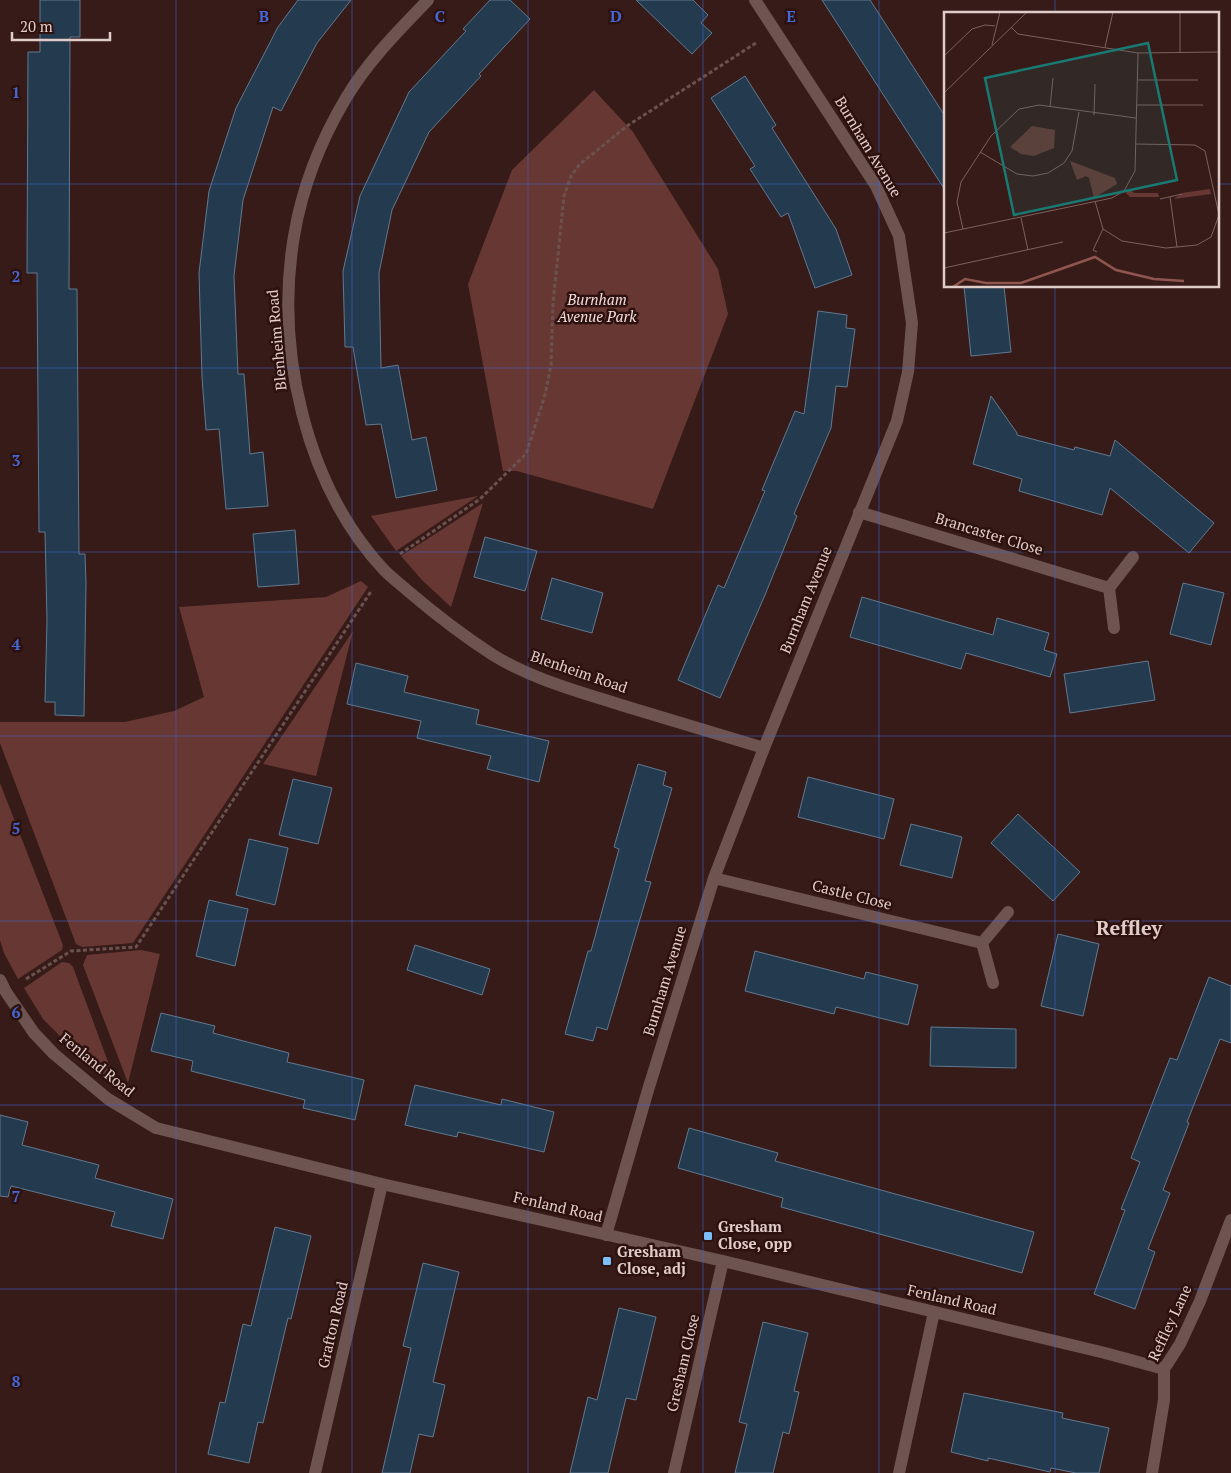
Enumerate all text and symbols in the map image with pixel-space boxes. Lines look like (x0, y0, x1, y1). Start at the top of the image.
text: B (259, 5, 269, 27)
text: C (435, 5, 445, 27)
text: D (610, 5, 622, 27)
text: E (786, 5, 796, 27)
scale bar (12, 10, 110, 42)
inset map (944, 12, 1218, 288)
text: 20 m (20, 16, 53, 36)
text: 1 (11, 81, 21, 103)
street label: Burnham Avenue (831, 92, 907, 201)
text: 2 (11, 265, 21, 287)
street label: Blenheim Road (262, 289, 290, 391)
park label: Burnham Avenue Park (557, 289, 637, 326)
text: 3 (11, 449, 21, 471)
street label: Brancaster Close (933, 507, 1046, 559)
street label: Burnham Avenue (774, 543, 836, 656)
text: 4 (11, 633, 21, 655)
street label: Blenheim Road (528, 645, 630, 697)
text: 5 (11, 817, 21, 839)
street label: Castle Close (810, 874, 894, 914)
district label: Reffley (1096, 914, 1162, 941)
street label: Burnham Avenue (638, 923, 690, 1038)
text: 6 (11, 1001, 21, 1023)
street label: Fenland Road (56, 1028, 139, 1101)
text: 7 (11, 1185, 21, 1207)
street label: Fenland Road (512, 1186, 605, 1226)
place label: Gresham Close, opp (718, 1216, 792, 1253)
marker: Gresham Close, opp (702, 1230, 714, 1242)
place label: Gresham Close, adj (617, 1241, 686, 1278)
marker: Gresham Close, adj (601, 1255, 613, 1267)
street label: Grafton Road (312, 1279, 352, 1370)
street label: Fenland Road (906, 1279, 999, 1319)
street label: Reffley Lane (1143, 1281, 1195, 1364)
street label: Gresham Close (661, 1312, 703, 1414)
text: 8 (11, 1370, 21, 1392)

